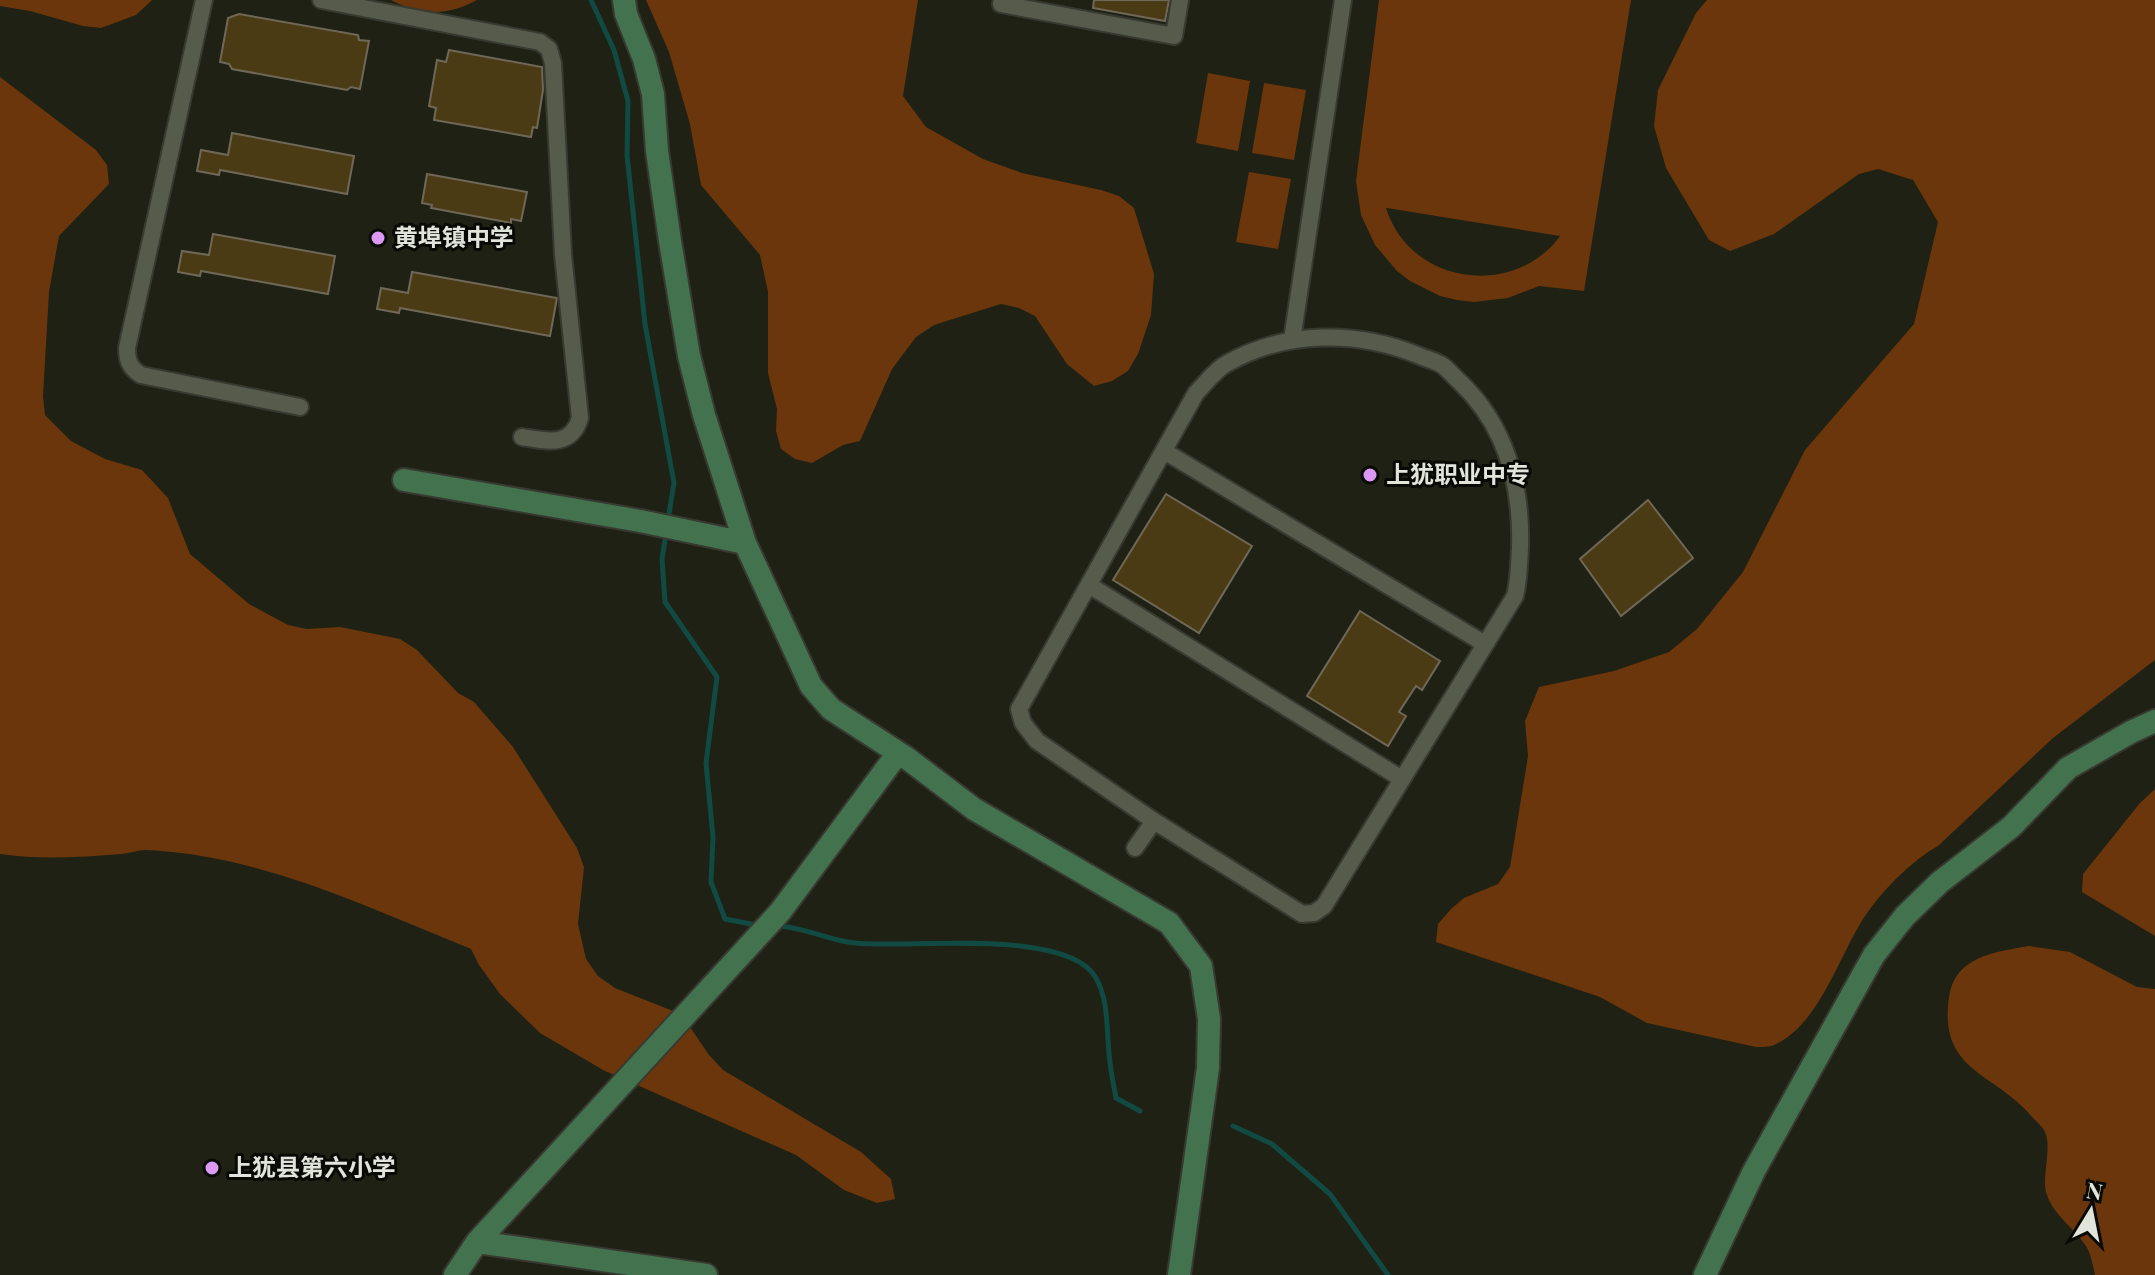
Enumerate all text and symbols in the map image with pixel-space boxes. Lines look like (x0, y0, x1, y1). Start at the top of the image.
place label: 黄埠镇中学 (394, 220, 514, 252)
marker: 黄埠镇中学 (369, 229, 387, 247)
place label: 上犹职业中专 (1386, 457, 1530, 489)
marker: 上犹职业中专 (1361, 466, 1379, 484)
place label: 上犹县第六小学 (228, 1150, 396, 1182)
marker: 上犹县第六小学 (203, 1159, 221, 1177)
north arrow (2051, 1171, 2131, 1251)
text: N (2084, 1174, 2105, 1206)

